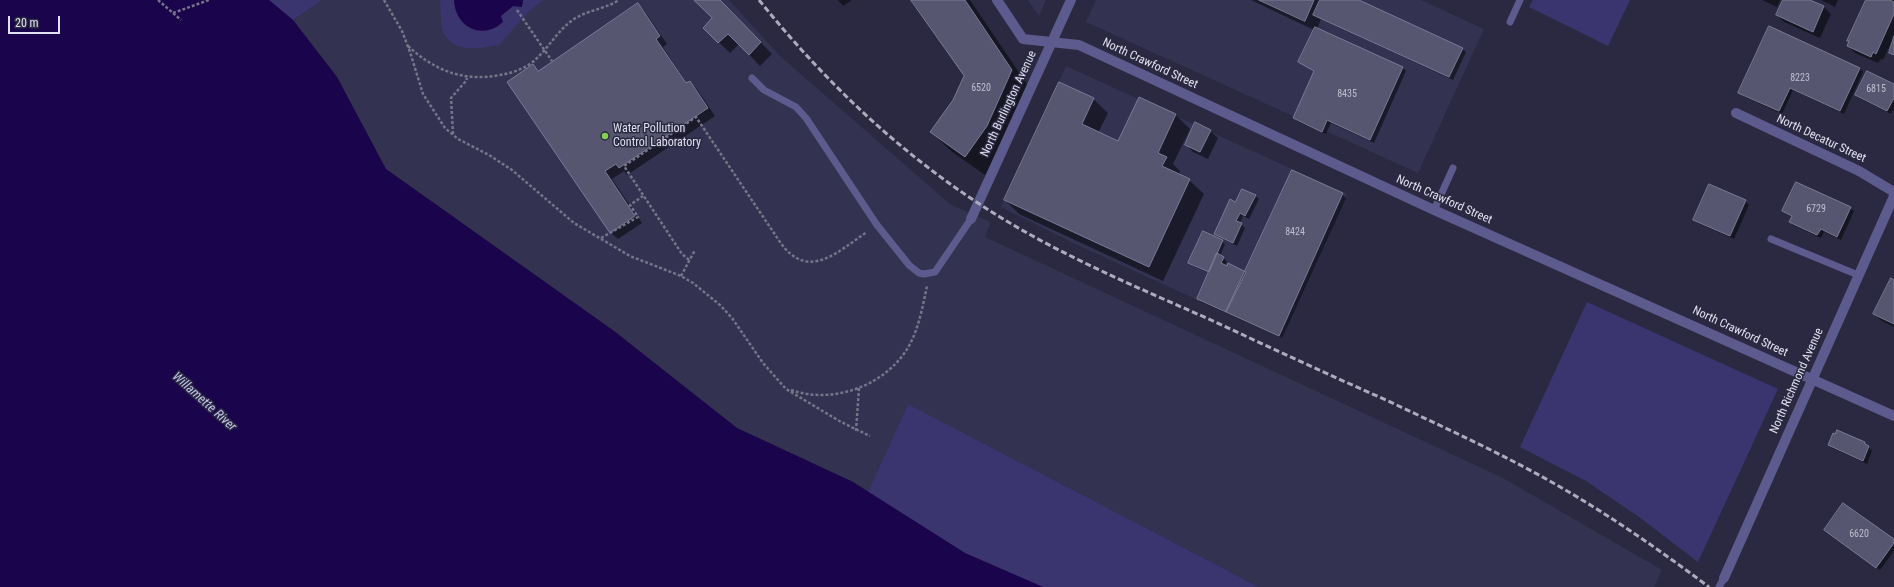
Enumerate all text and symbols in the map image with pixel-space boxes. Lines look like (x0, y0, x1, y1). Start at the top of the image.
scale bar (10, 8, 62, 34)
text: 20 m (15, 16, 39, 30)
street label: North Crawford Street (1100, 36, 1200, 92)
street label: North Burlington Avenue (978, 49, 1040, 159)
house number: 8223 (1790, 72, 1810, 84)
house number: 6520 (971, 82, 991, 94)
house number: 6815 (1866, 83, 1886, 95)
house number: 8435 (1337, 88, 1357, 100)
street label: North Decatur Street (1774, 112, 1868, 166)
place label: Water Pollution Control Laboratory (613, 122, 701, 150)
marker: Water Pollution Control Laboratory (600, 131, 610, 141)
street label: North Crawford Street (1394, 172, 1494, 228)
house number: 6729 (1806, 203, 1826, 215)
house number: 8424 (1285, 226, 1305, 238)
street label: North Crawford Street (1690, 304, 1790, 360)
street label: North Richmond Avenue (1767, 326, 1827, 436)
water label: Willamette River (169, 369, 239, 435)
house number: 6620 (1849, 528, 1869, 540)

